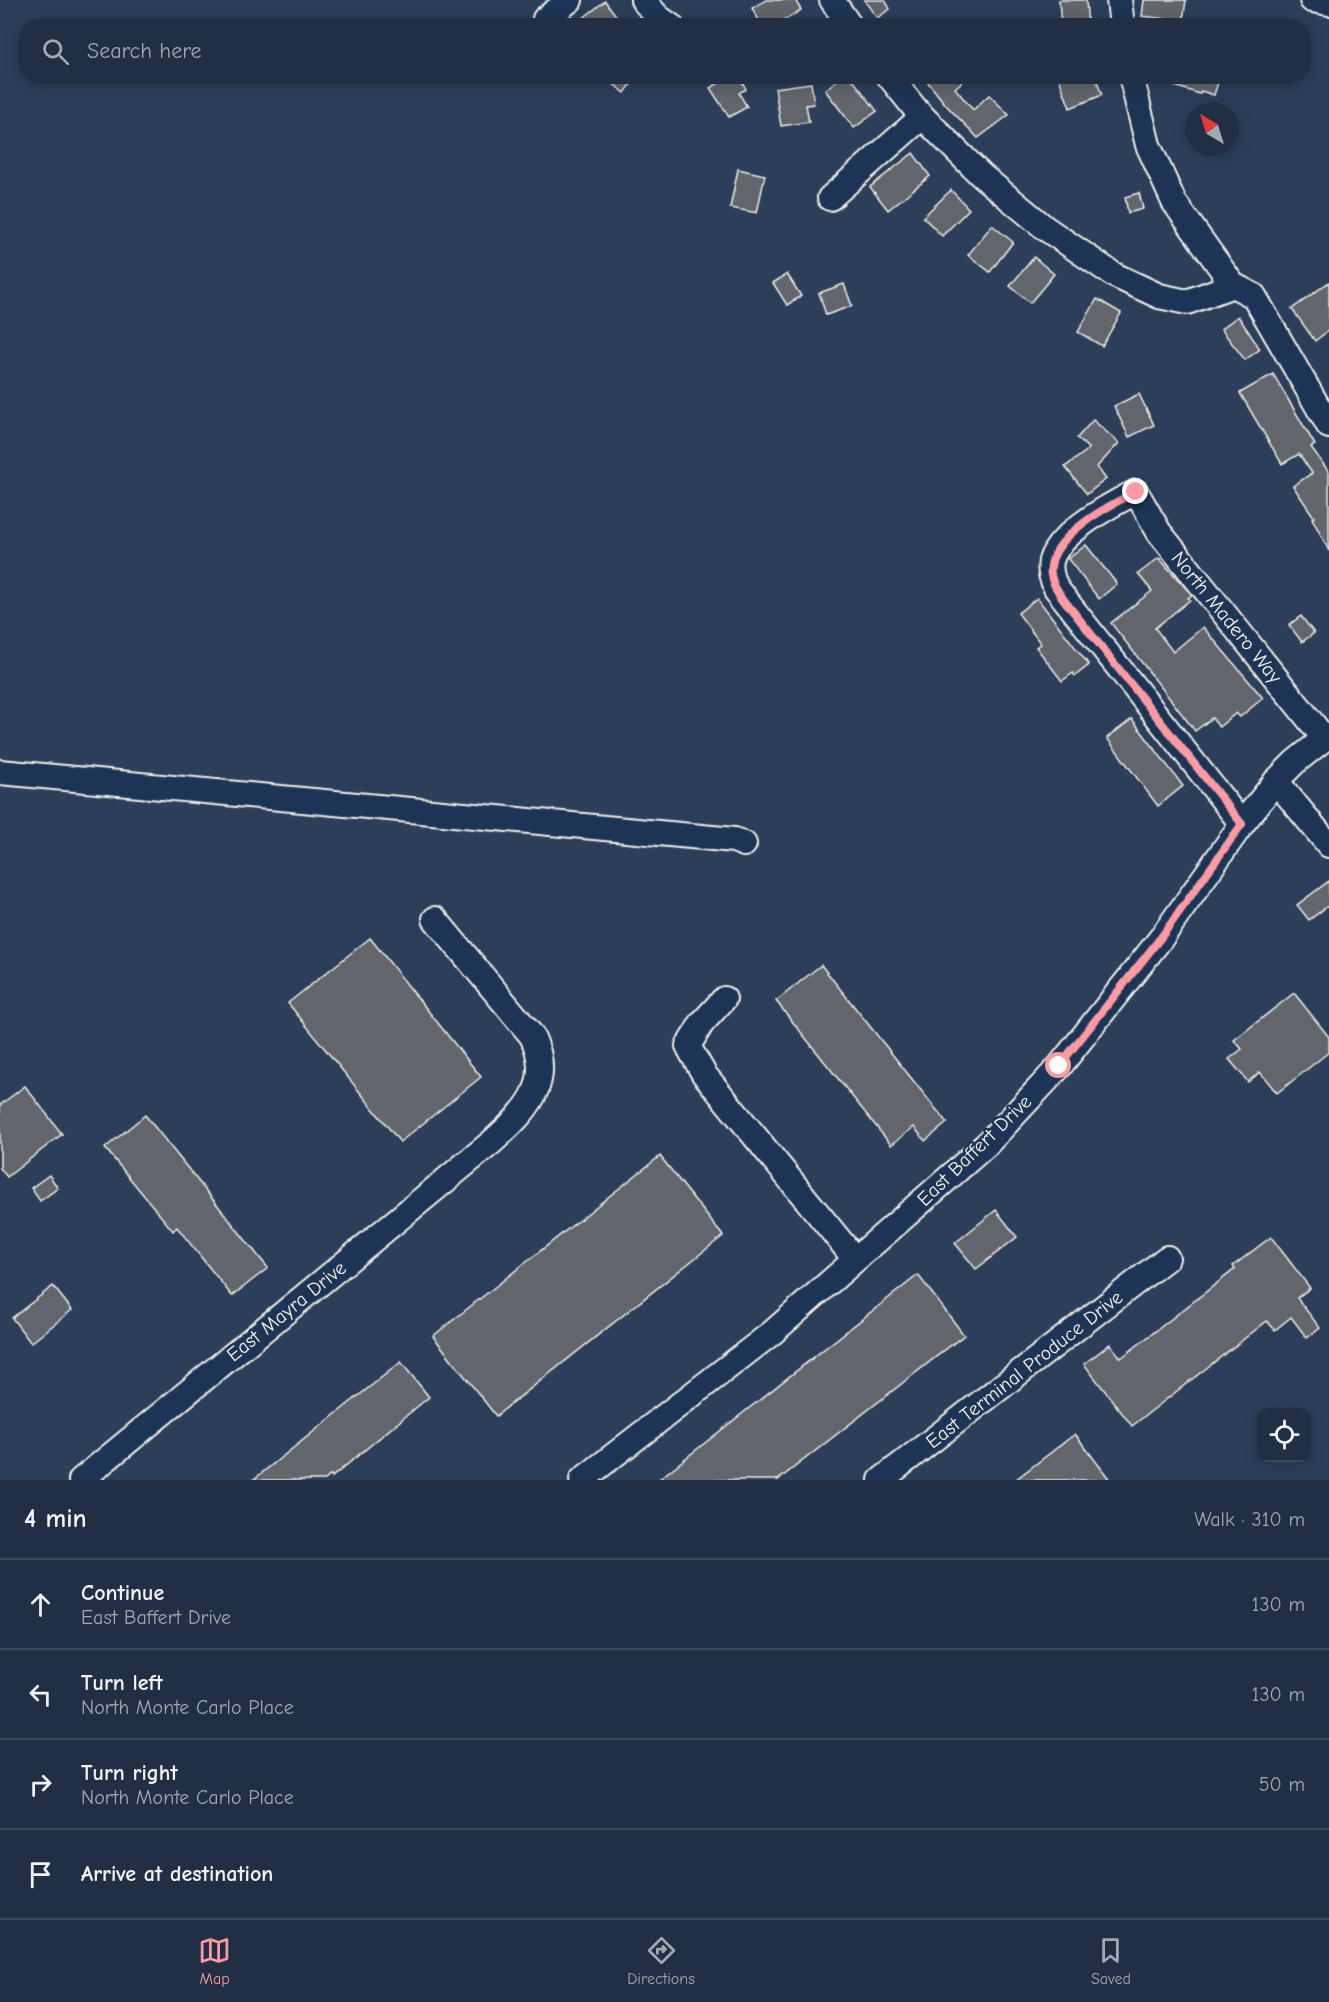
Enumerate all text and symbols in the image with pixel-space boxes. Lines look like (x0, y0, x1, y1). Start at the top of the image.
search box (18, 18, 1311, 84)
icon: search (39, 35, 72, 68)
text: Search here (87, 38, 202, 64)
north arrow (1185, 102, 1239, 156)
route end (1122, 478, 1148, 504)
street label: North Madero Way (1167, 547, 1287, 688)
route start (1045, 1052, 1071, 1078)
street label: East Baffert Drive (912, 1090, 1036, 1211)
street label: East Mayra Drive (222, 1256, 351, 1366)
street label: East Terminal Produce Drive (921, 1286, 1127, 1453)
map controls (1257, 1408, 1311, 1462)
button: locate (1257, 1408, 1311, 1462)
text: 4 min (24, 1504, 87, 1534)
text: Walk · 310 m (1194, 1508, 1305, 1531)
text: Continue (81, 1580, 164, 1606)
icon: ahead (24, 1588, 57, 1621)
text: 130 m (1252, 1593, 1305, 1616)
text: East Baffert Drive (81, 1606, 231, 1629)
text: Turn left (81, 1670, 163, 1696)
icon: left (24, 1678, 57, 1711)
text: 130 m (1252, 1683, 1305, 1706)
text: North Monte Carlo Place (81, 1696, 294, 1719)
text: Turn right (81, 1760, 178, 1786)
icon: right (24, 1768, 57, 1801)
text: 50 m (1259, 1773, 1305, 1796)
text: North Monte Carlo Place (81, 1786, 294, 1809)
icon: arrive (24, 1858, 57, 1891)
text: Arrive at destination (81, 1861, 273, 1887)
tab: Map (198, 1934, 231, 1988)
tab: Directions (627, 1934, 695, 1988)
tab: Saved (1091, 1934, 1131, 1988)

